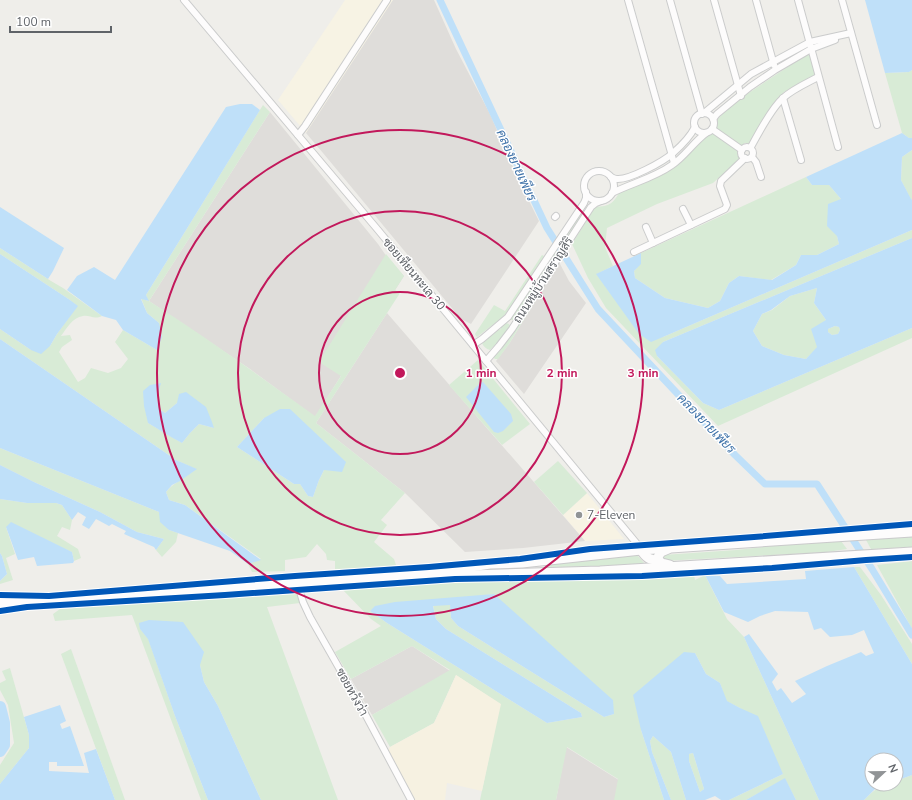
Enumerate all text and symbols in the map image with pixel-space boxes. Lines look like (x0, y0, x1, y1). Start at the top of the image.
scale bar (10, 8, 111, 34)
text: 100 m (16, 14, 51, 30)
water label: คลองยายเพียร (492, 126, 542, 205)
street label: ซอยเทียนทะเล 30 (379, 234, 449, 314)
street label: ถนนหมู่บ้านสราญสิริ (509, 234, 577, 326)
text: 1 min (465, 365, 497, 381)
text: 2 min (546, 365, 578, 381)
text: 3 min (627, 365, 659, 381)
centre of rings (393, 366, 407, 380)
water label: คลองยายเพียร (673, 389, 741, 458)
place label: 7-Eleven (587, 507, 635, 523)
marker: 7-Eleven (574, 510, 584, 520)
street label: ซอยหวังว่า (332, 665, 372, 719)
north arrow (864, 752, 904, 792)
text: N (884, 762, 901, 775)

